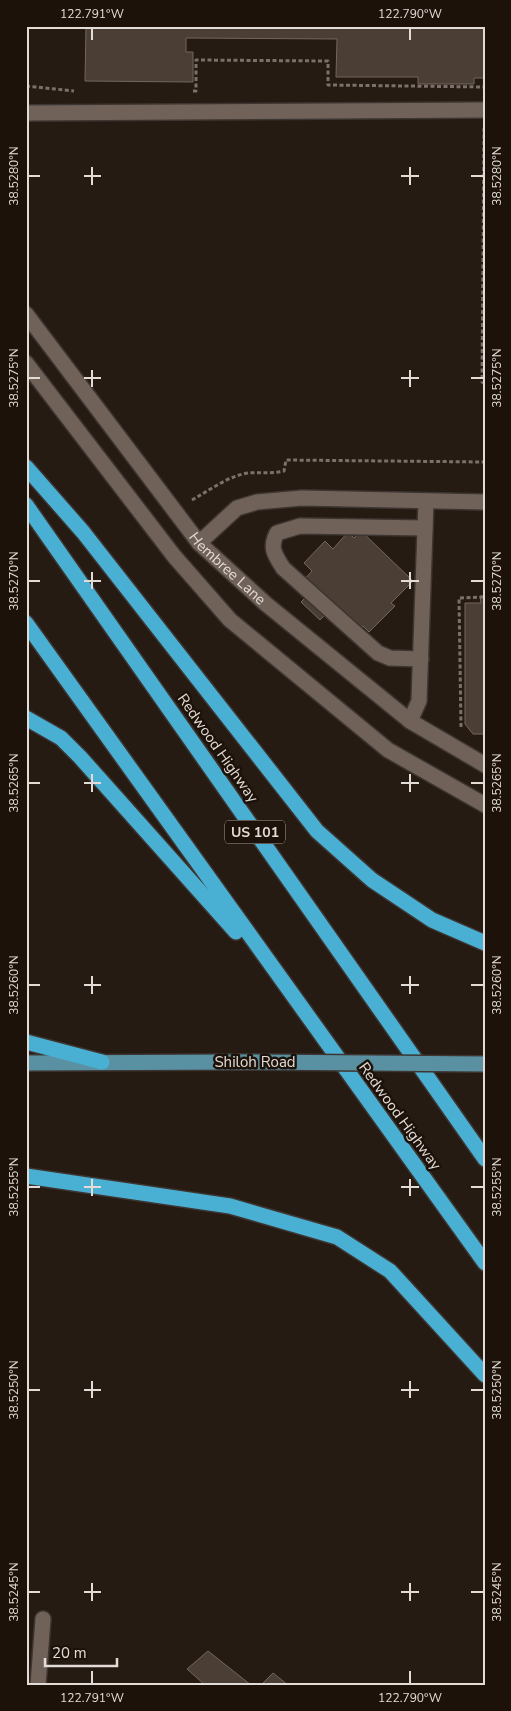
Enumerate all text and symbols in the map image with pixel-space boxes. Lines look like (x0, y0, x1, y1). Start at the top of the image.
text: 122.791°W (60, 6, 124, 22)
text: 122.790°W (378, 6, 442, 22)
text: 38.5280°N (6, 146, 22, 206)
text: 38.5280°N (489, 146, 505, 206)
text: 38.5275°N (6, 348, 22, 408)
text: 38.5275°N (489, 348, 505, 408)
street label: Hembree Lane (184, 528, 270, 609)
text: 38.5270°N (6, 551, 22, 611)
text: 38.5270°N (489, 551, 505, 611)
street label: Redwood Highway (173, 690, 263, 807)
text: 38.5265°N (6, 753, 22, 813)
text: 38.5265°N (489, 753, 505, 813)
road number: US 101 (225, 820, 285, 844)
text: 38.5260°N (6, 955, 22, 1015)
text: 38.5260°N (489, 955, 505, 1015)
street label: Shiloh Road (214, 1052, 296, 1072)
street label: Redwood Highway (354, 1058, 446, 1174)
text: 38.5255°N (6, 1157, 22, 1217)
text: 38.5255°N (489, 1157, 505, 1217)
text: 38.5250°N (6, 1360, 22, 1420)
text: 38.5250°N (489, 1360, 505, 1420)
text: 38.5245°N (6, 1562, 22, 1622)
text: 38.5245°N (489, 1562, 505, 1622)
scale bar (45, 1636, 118, 1668)
text: 20 m (52, 1643, 87, 1663)
text: 122.791°W (60, 1690, 124, 1706)
text: 122.790°W (378, 1690, 442, 1706)

